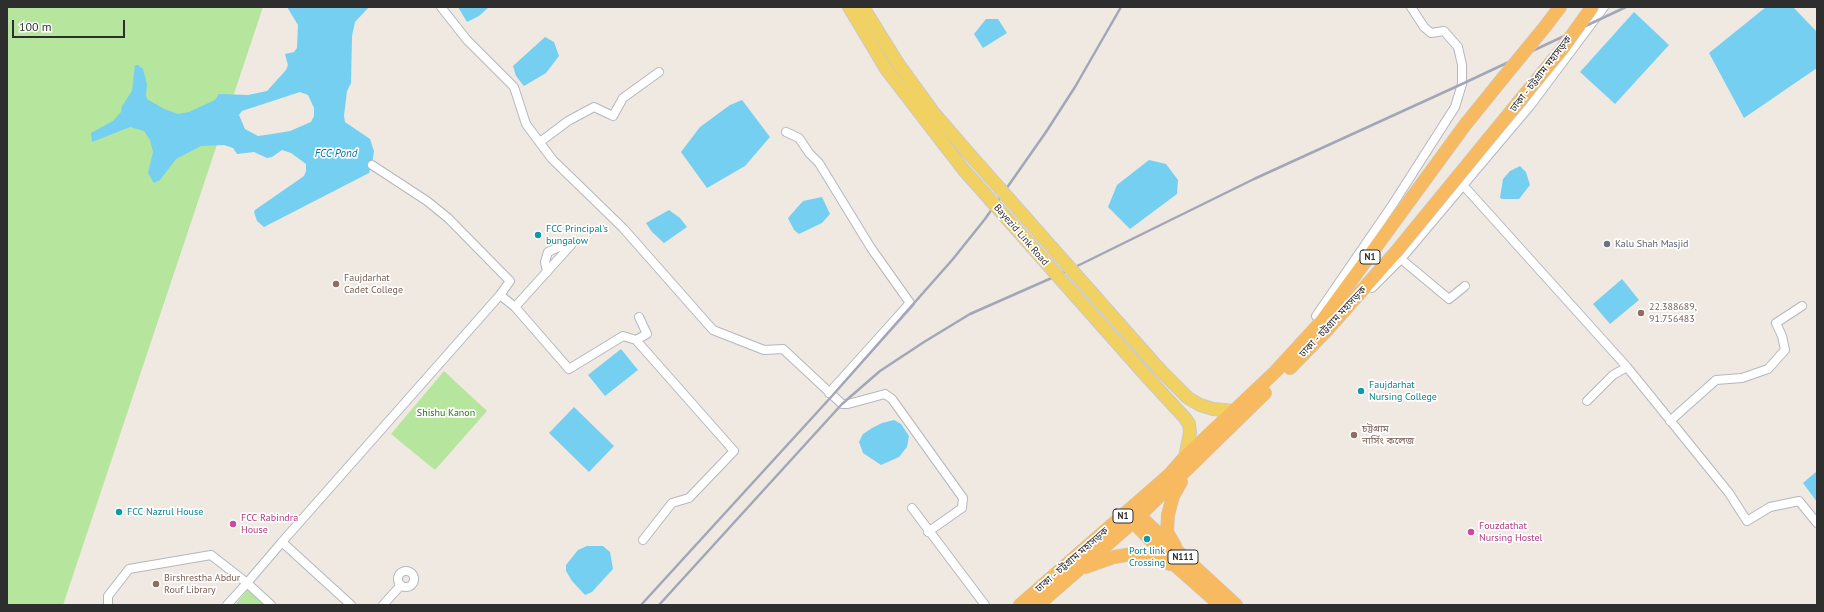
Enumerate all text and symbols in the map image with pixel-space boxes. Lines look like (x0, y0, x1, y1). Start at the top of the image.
scale bar (14, 12, 127, 38)
text: 100 m (19, 19, 52, 34)
street label: ঢাকা - চট্টগ্রাম মহাসড়ক (1508, 34, 1574, 114)
water label: FCC Pond (315, 147, 357, 161)
street label: Bayezid Link Road (991, 202, 1051, 268)
place label: FCC Principal's bungalow (546, 223, 608, 246)
marker: FCC Principal's bungalow (533, 230, 543, 240)
place label: Kalu Shah Masjid (1615, 238, 1688, 250)
marker: Kalu Shah Masjid (1602, 239, 1612, 249)
road number: N1 (1360, 250, 1380, 264)
place label: Faujdarhat Cadet College (344, 272, 403, 296)
marker: Faujdarhat Cadet College (331, 279, 341, 289)
street label: ঢাকা - চট্টগ্রাম মহাসড়ক (1297, 284, 1369, 360)
place label: 22.388689, 91.756483 (1649, 301, 1697, 324)
marker: 22.388689, 91.756483 (1636, 308, 1646, 318)
place label: Faujdarhat Nursing College (1369, 379, 1437, 402)
marker: Faujdarhat Nursing College (1356, 386, 1366, 396)
park label: Shishu Kanon (417, 407, 475, 419)
place label: চট্টগ্রাম নার্সিং কলেজ (1362, 423, 1414, 446)
marker: চট্টগ্রাম নার্সিং কলেজ (1349, 430, 1359, 440)
place label: FCC Nazrul House (127, 506, 203, 518)
marker: FCC Nazrul House (114, 507, 124, 517)
road number: N1 (1113, 509, 1133, 523)
place label: FCC Rabindra House (241, 512, 298, 536)
marker: FCC Rabindra House (228, 519, 238, 529)
place label: Fouzdathat Nursing Hostel (1479, 520, 1542, 544)
street label: ঢাকা - চট্টগ্রাম মহাসড়ক (1033, 525, 1111, 595)
marker: Fouzdathat Nursing Hostel (1466, 527, 1476, 537)
marker: Port link Crossing (1142, 534, 1152, 544)
place label: Port link Crossing (1129, 545, 1165, 568)
road number: N111 (1168, 550, 1198, 564)
place label: Birshrestha Abdur Rouf Library (164, 572, 240, 596)
marker: Birshrestha Abdur Rouf Library (151, 579, 161, 589)

